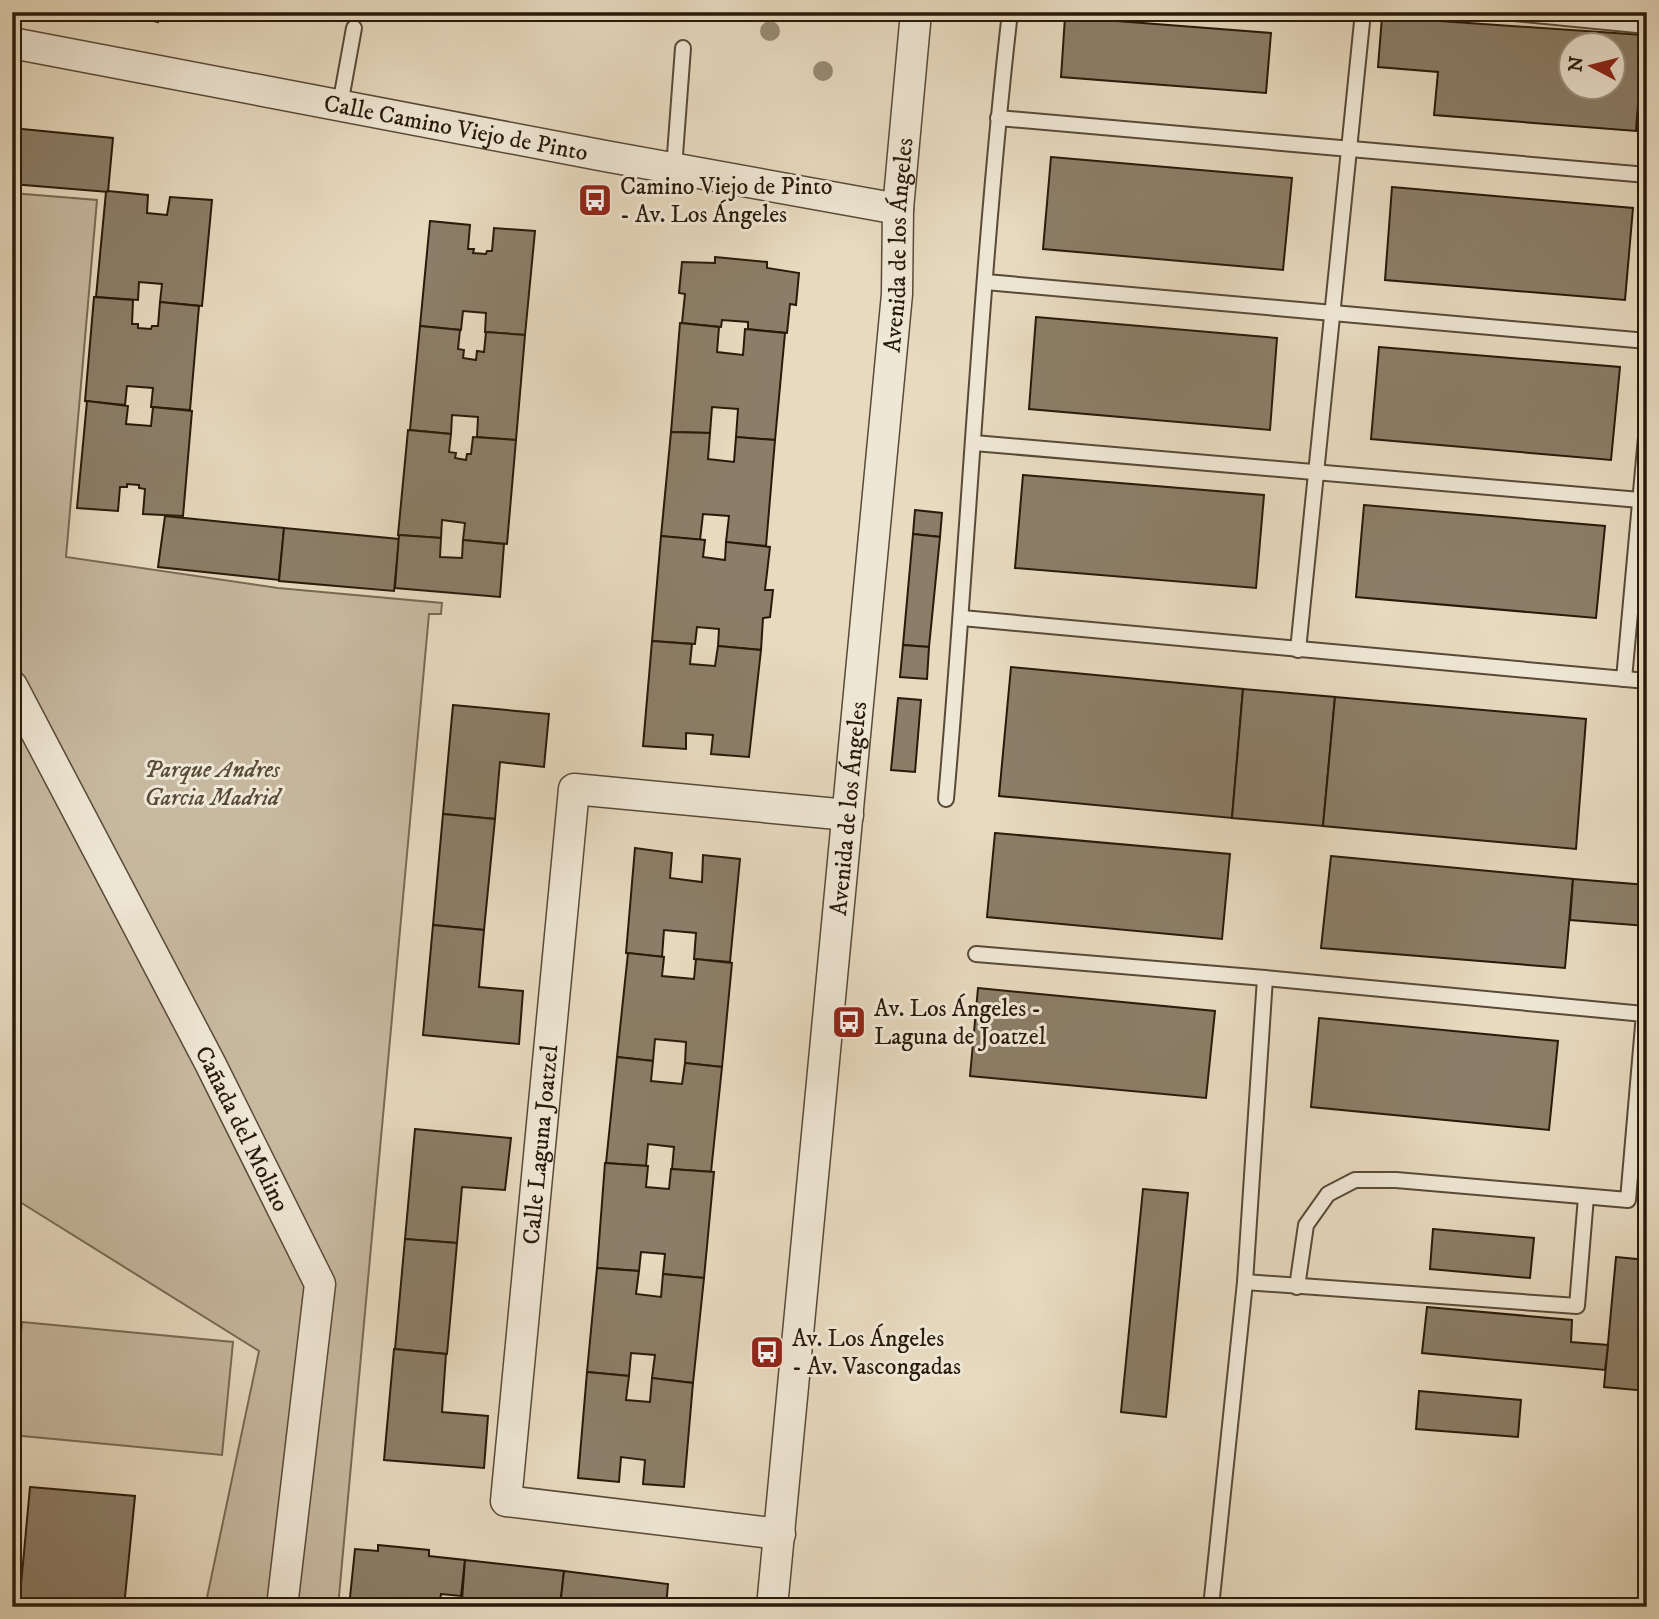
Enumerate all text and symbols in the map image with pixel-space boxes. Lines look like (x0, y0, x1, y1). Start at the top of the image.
north arrow (1558, 32, 1628, 102)
text: N (1564, 55, 1589, 73)
street label: Calle Camino Viejo de Pinto (321, 89, 590, 168)
street label: Avenida de los Ángeles (878, 136, 920, 354)
place label: Camino Viejo de Pinto - Av. Los Ángeles (620, 172, 832, 230)
bus stop icon: Camino Viejo de Pinto - Av. Los Ángeles (576, 181, 614, 219)
street label: Avenida de los Ángeles (824, 700, 874, 917)
park label: Parque Andres Garcia Madrid (144, 755, 283, 813)
place label: Av. Los Ángeles - Laguna de Joatzel (874, 993, 1047, 1052)
bus stop icon: Av. Los Ángeles - Laguna de Joatzel (830, 1003, 868, 1041)
street label: Cañada del Molino (188, 1041, 296, 1217)
street label: Calle Laguna Joatzel (517, 1043, 566, 1246)
place label: Av. Los Ángeles - Av. Vascongadas (792, 1323, 961, 1382)
bus stop icon: Av. Los Ángeles - Av. Vascongadas (748, 1333, 786, 1371)

